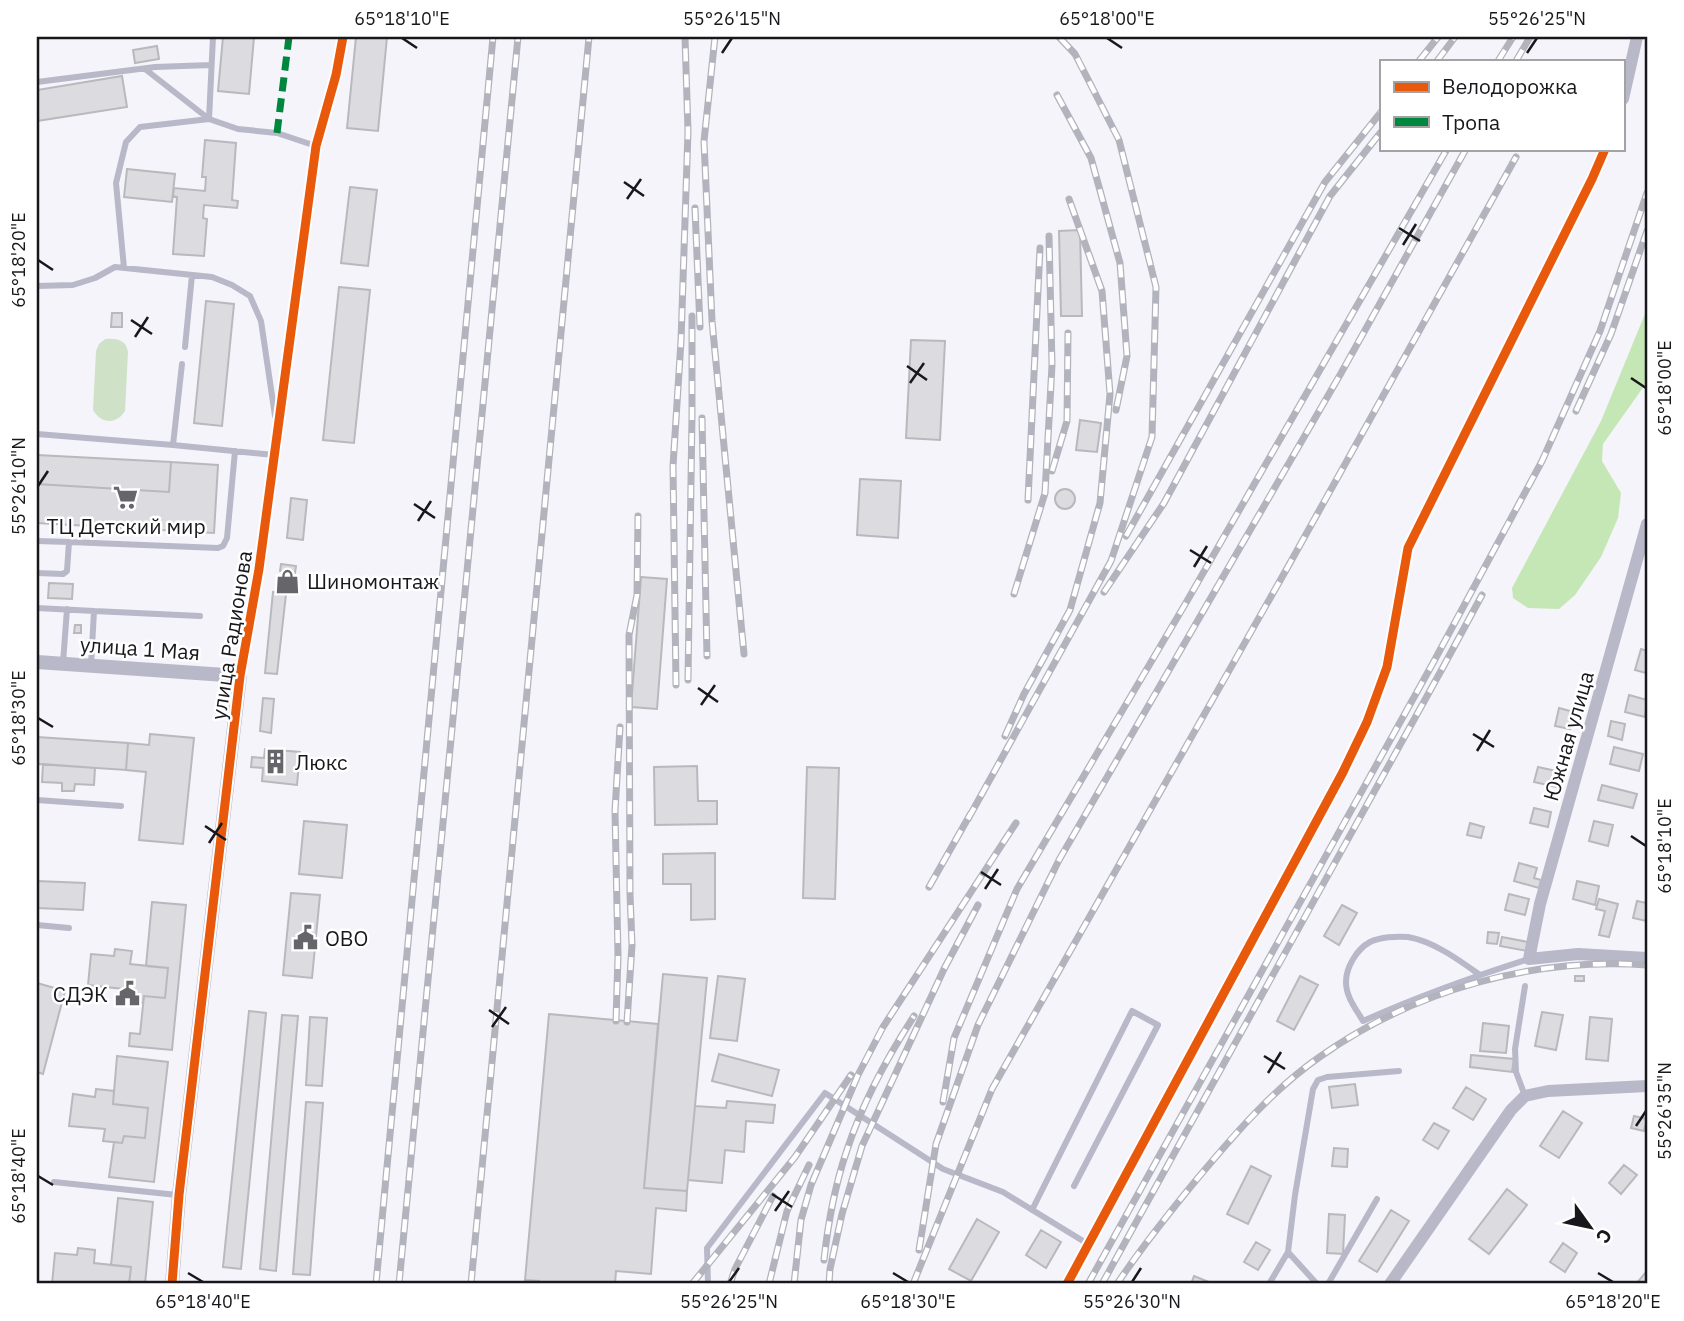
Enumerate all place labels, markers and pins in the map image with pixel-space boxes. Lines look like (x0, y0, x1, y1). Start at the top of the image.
supermarket icon: ТЦ Детский мир (112, 483, 140, 511)
place label: ТЦ Детский мир (46, 512, 206, 540)
shop icon: Шиномонтаж (273, 567, 301, 595)
place label: Шиномонтаж (307, 567, 439, 595)
building icon: Люкс (261, 748, 289, 776)
place label: Люкс (295, 748, 348, 776)
public building icon: OBO (291, 924, 319, 952)
place label: OBO (325, 924, 368, 952)
place label: СДЭК (53, 980, 108, 1008)
public building icon: СДЭК (114, 980, 142, 1008)

